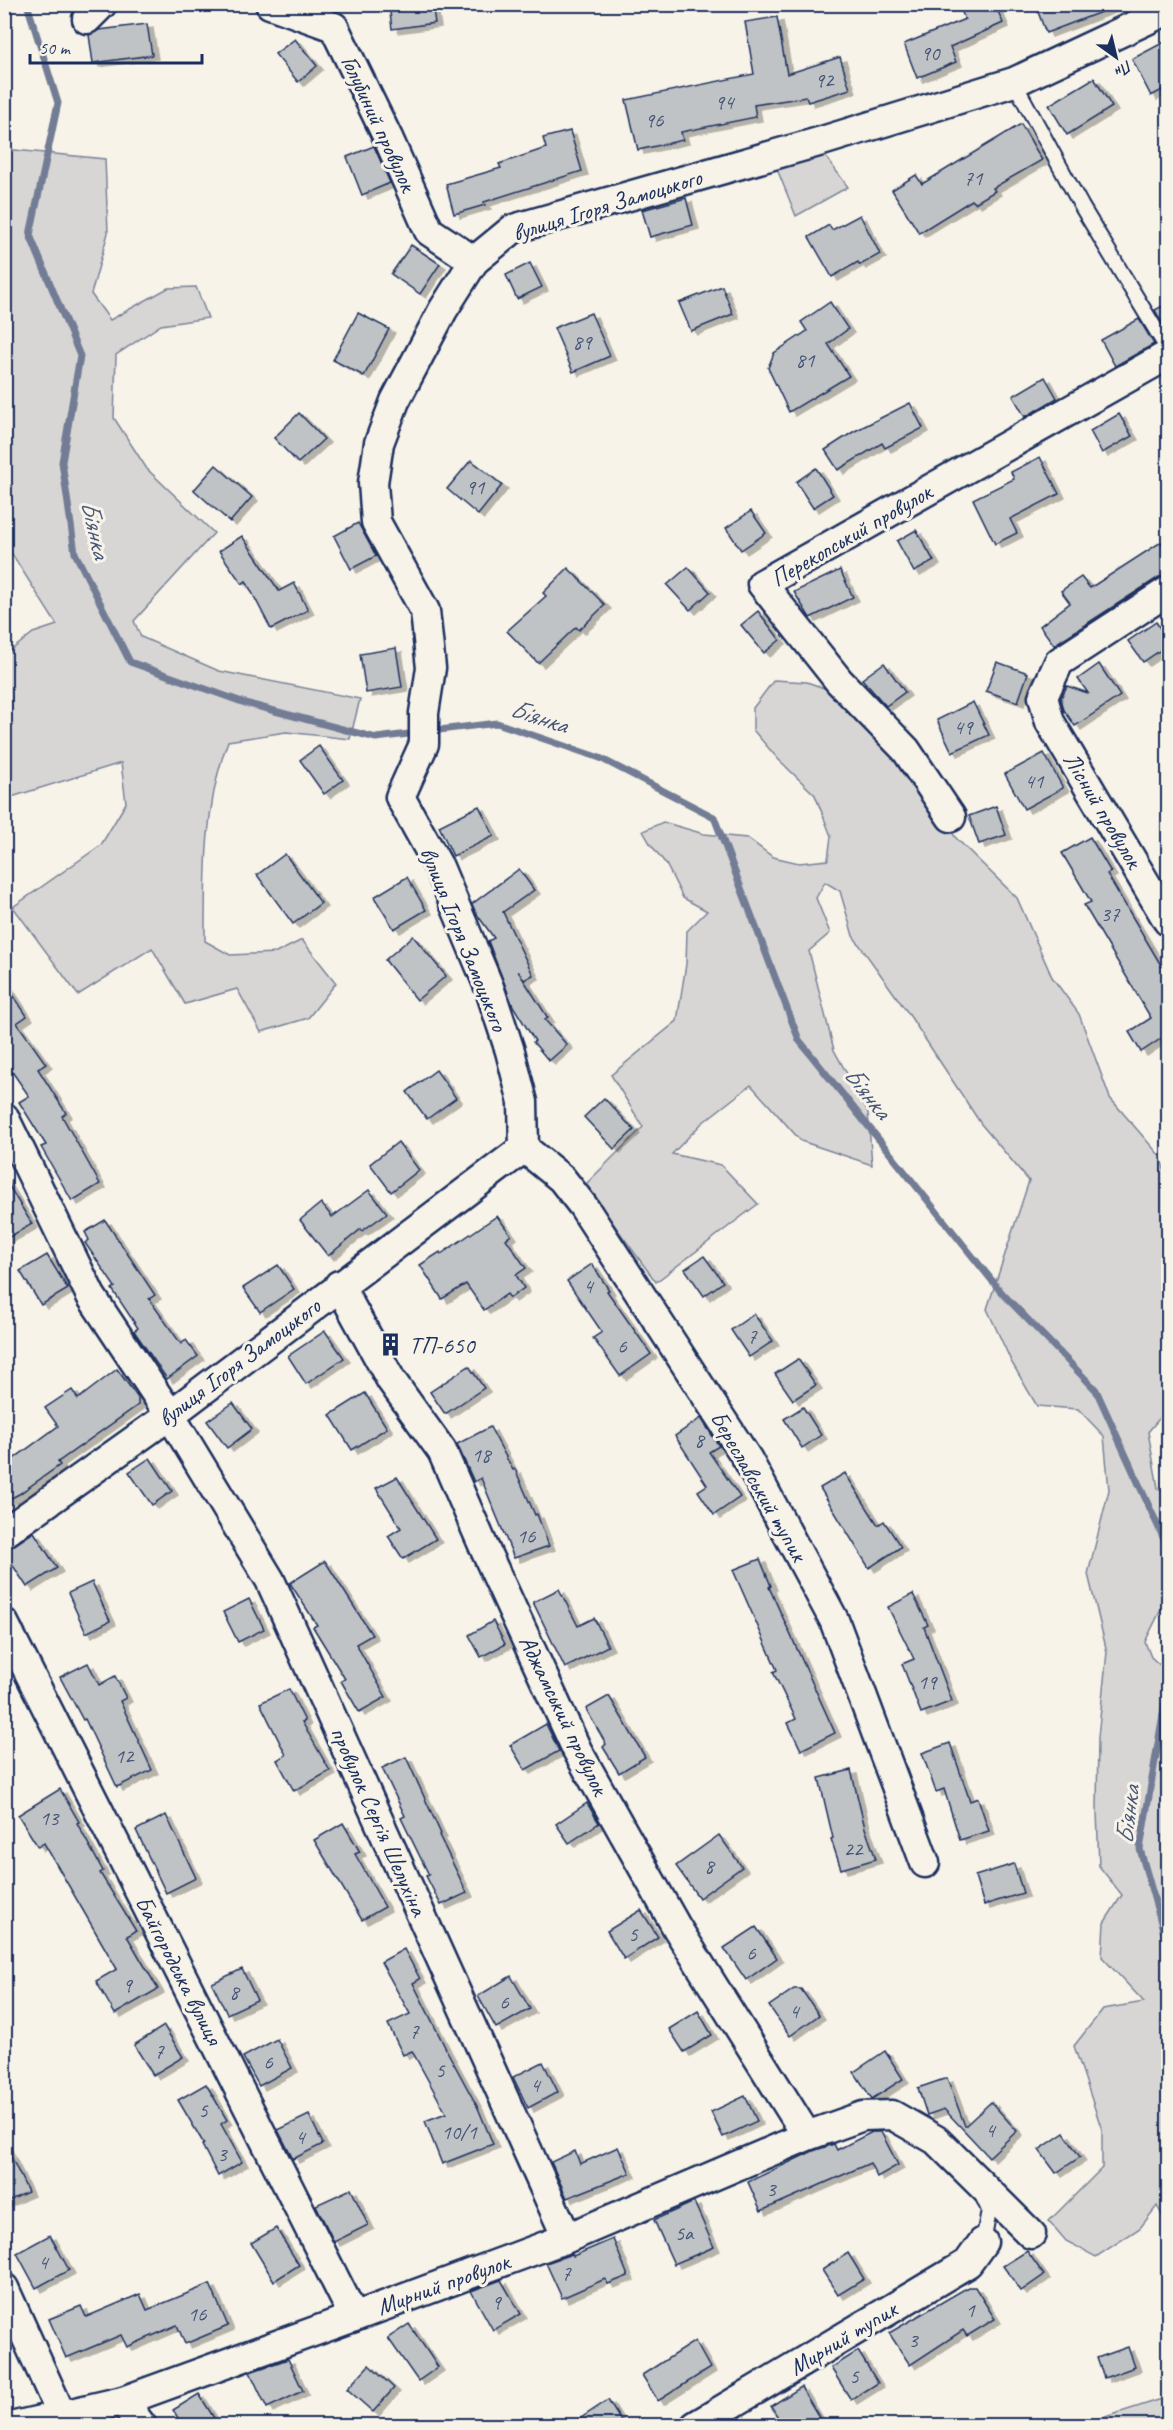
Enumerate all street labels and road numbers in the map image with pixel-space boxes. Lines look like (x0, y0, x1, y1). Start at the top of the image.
street label: Голубиний провулок (334, 50, 425, 198)
street label: вулиця Ігоря Замоцького (509, 162, 707, 248)
street label: Перекопський провулок (765, 476, 939, 593)
street label: Лісний провулок (1057, 747, 1150, 875)
street label: вулиця Ігоря Замоцького (413, 842, 515, 1037)
street label: вулиця Ігоря Замоцького (152, 1290, 328, 1433)
street label: Береславський тупик (704, 1405, 815, 1569)
street label: Аджамський провулок (512, 1630, 617, 1802)
street label: провулок Сергія Шелухіна (324, 1722, 435, 1922)
street label: Байгородська вулиця (129, 1891, 230, 2051)
street label: Мирний провулок (373, 2245, 516, 2322)
street label: Мирний тупик (783, 2293, 904, 2382)

